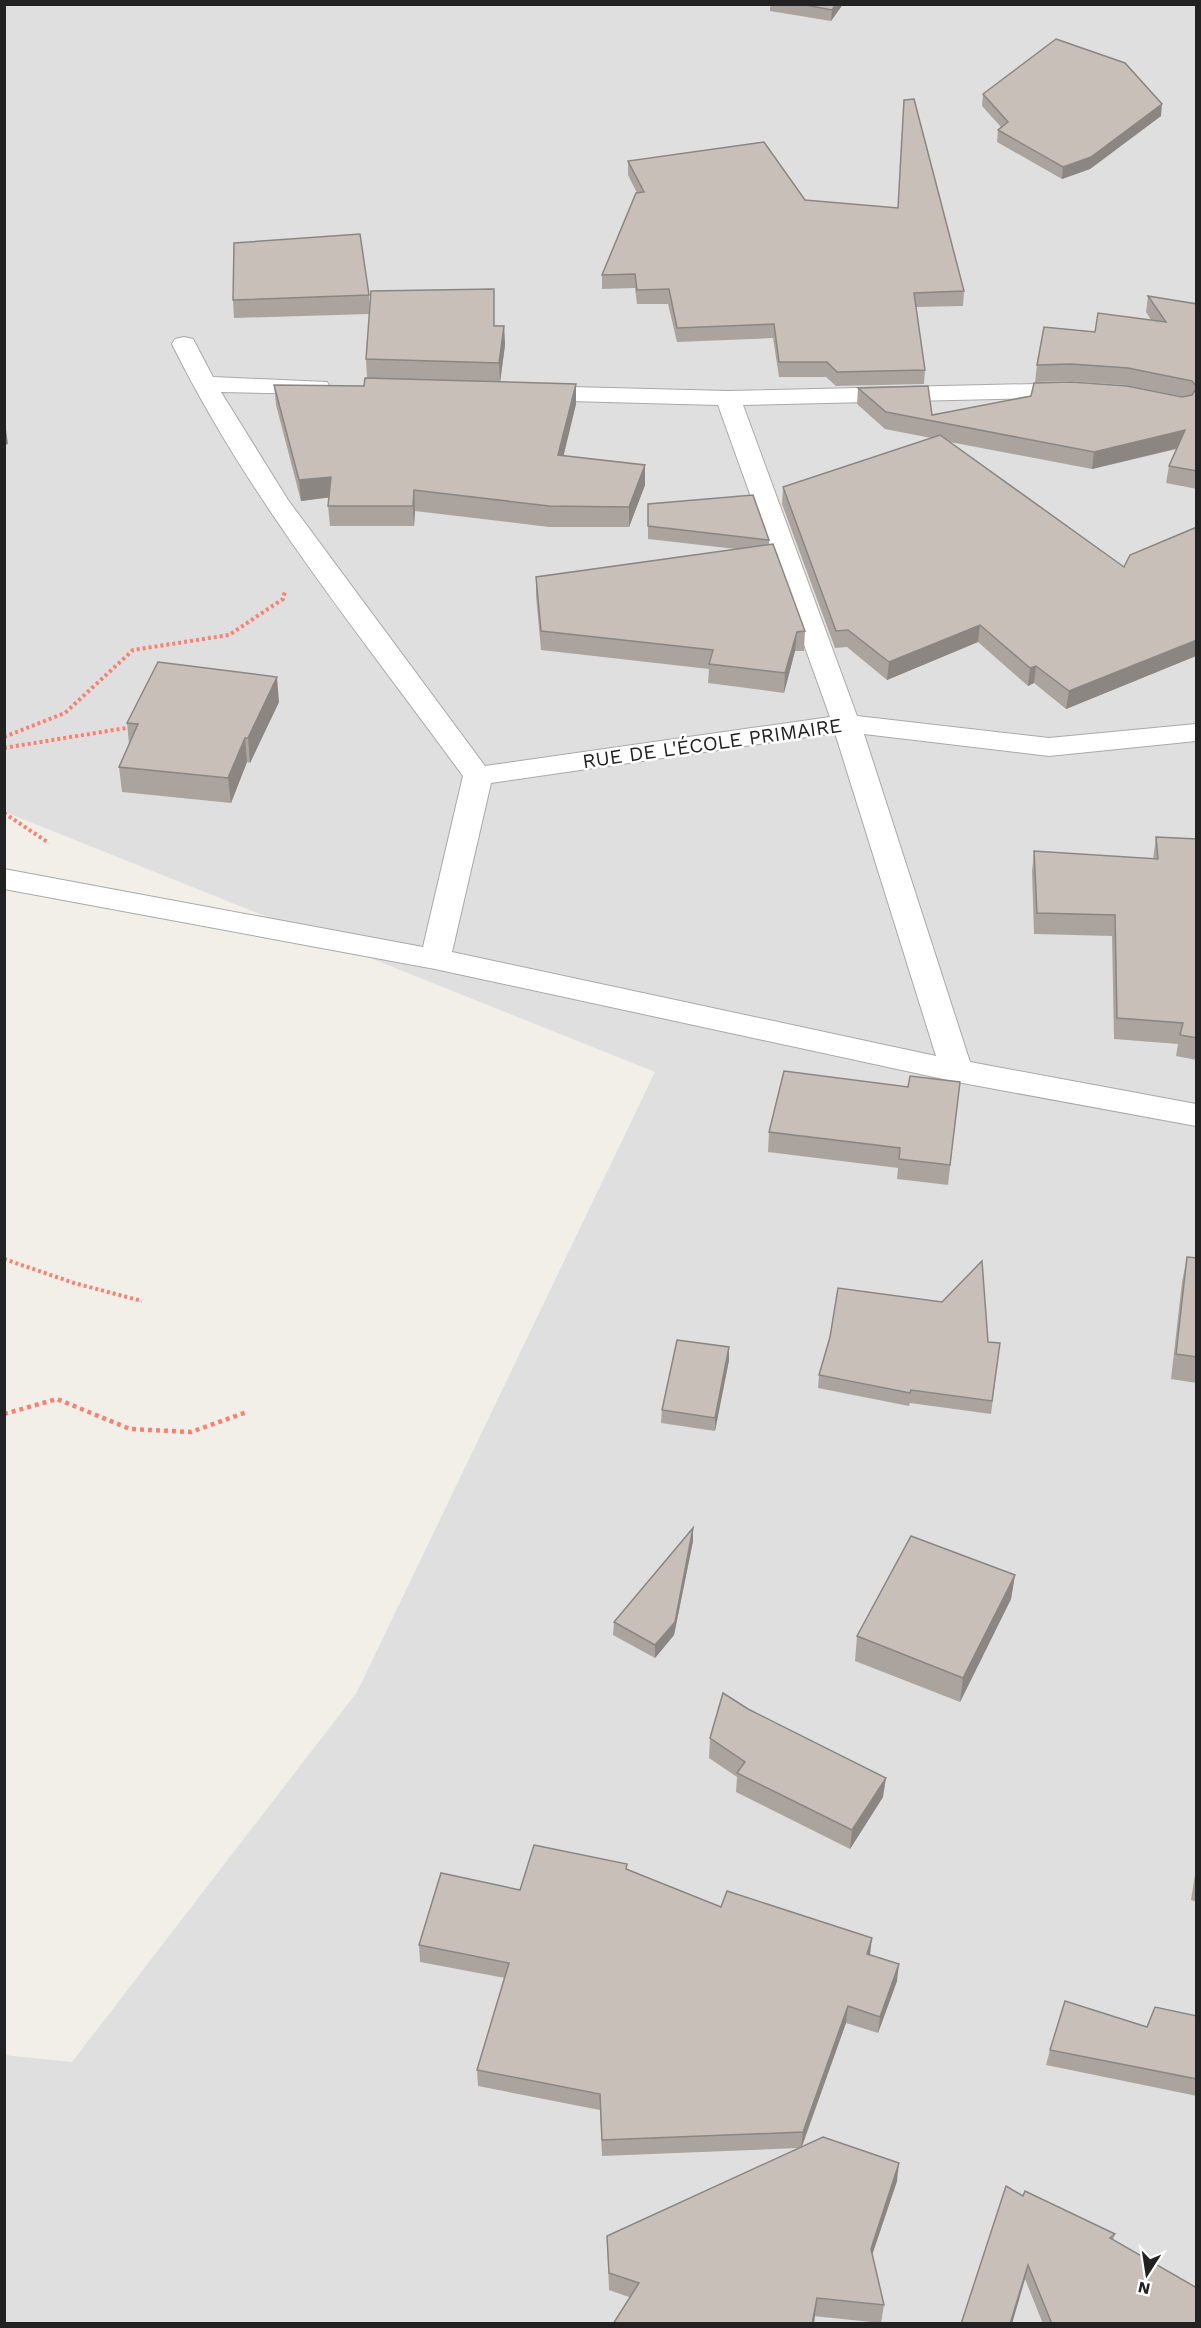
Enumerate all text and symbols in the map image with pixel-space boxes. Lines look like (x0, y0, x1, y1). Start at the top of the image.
street label: RUE DE L'ÉCOLE PRIMAIRE (581, 713, 843, 773)
north arrow (1117, 2244, 1177, 2304)
text: N (1136, 2278, 1152, 2299)

